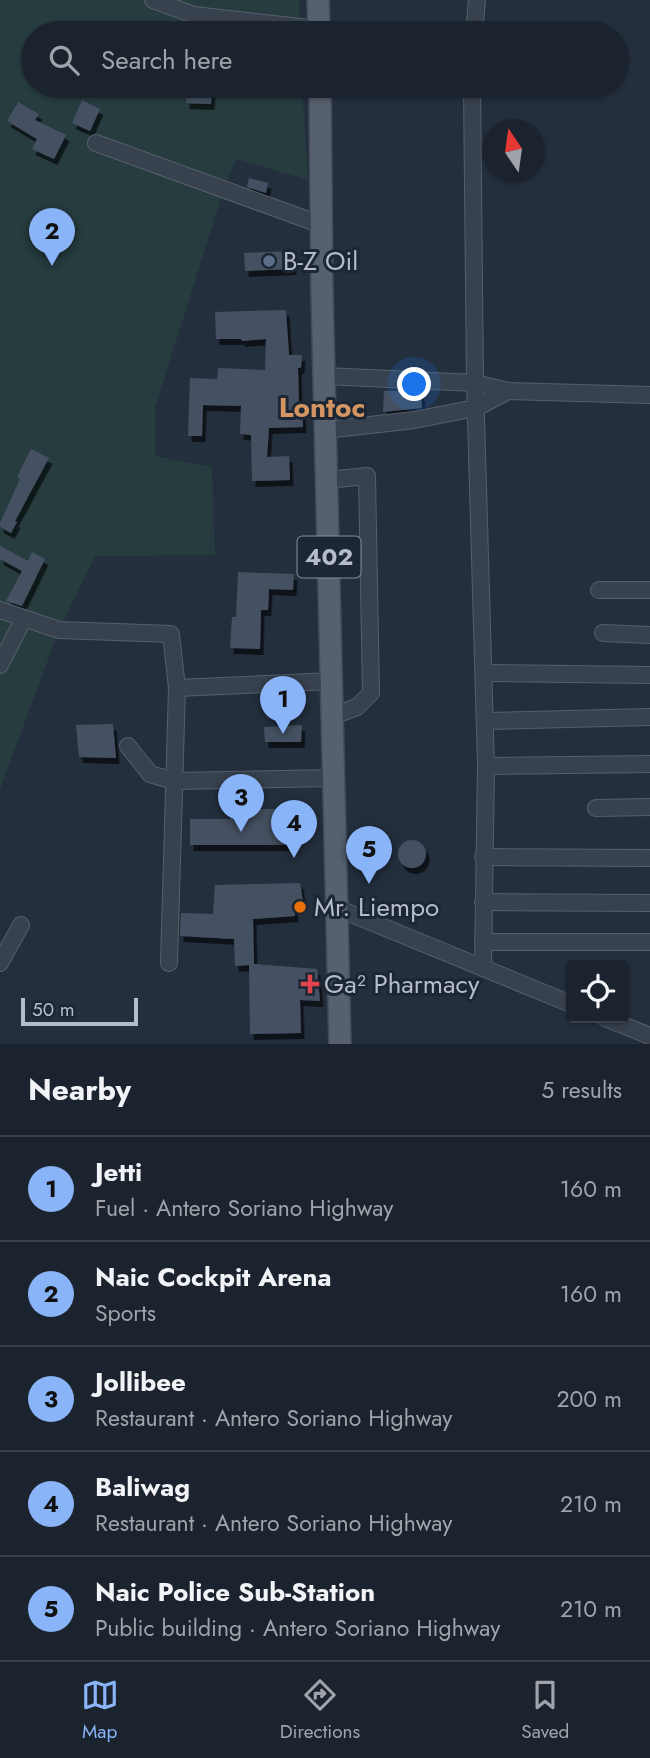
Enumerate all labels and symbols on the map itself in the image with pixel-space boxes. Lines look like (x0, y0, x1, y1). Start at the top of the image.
north arrow (482, 119, 545, 182)
pin: 2 (29, 208, 75, 266)
place label: B-Z Oil (283, 242, 358, 280)
marker: B-Z Oil (261, 253, 277, 269)
your location (397, 367, 431, 401)
district label: Lontoc (279, 387, 365, 428)
road number: 402 (298, 536, 360, 578)
pin: 1 (260, 676, 306, 734)
pin: 3 (218, 774, 264, 832)
pin: 4 (271, 800, 317, 858)
pin: 5 (346, 826, 392, 884)
place label: Mr. Liempo (314, 888, 439, 926)
marker: Mr. Liempo (292, 899, 308, 915)
place label: Ga² Pharmacy (324, 965, 480, 1003)
marker: Ga² Pharmacy (302, 976, 318, 992)
scale bar (21, 995, 138, 1027)

